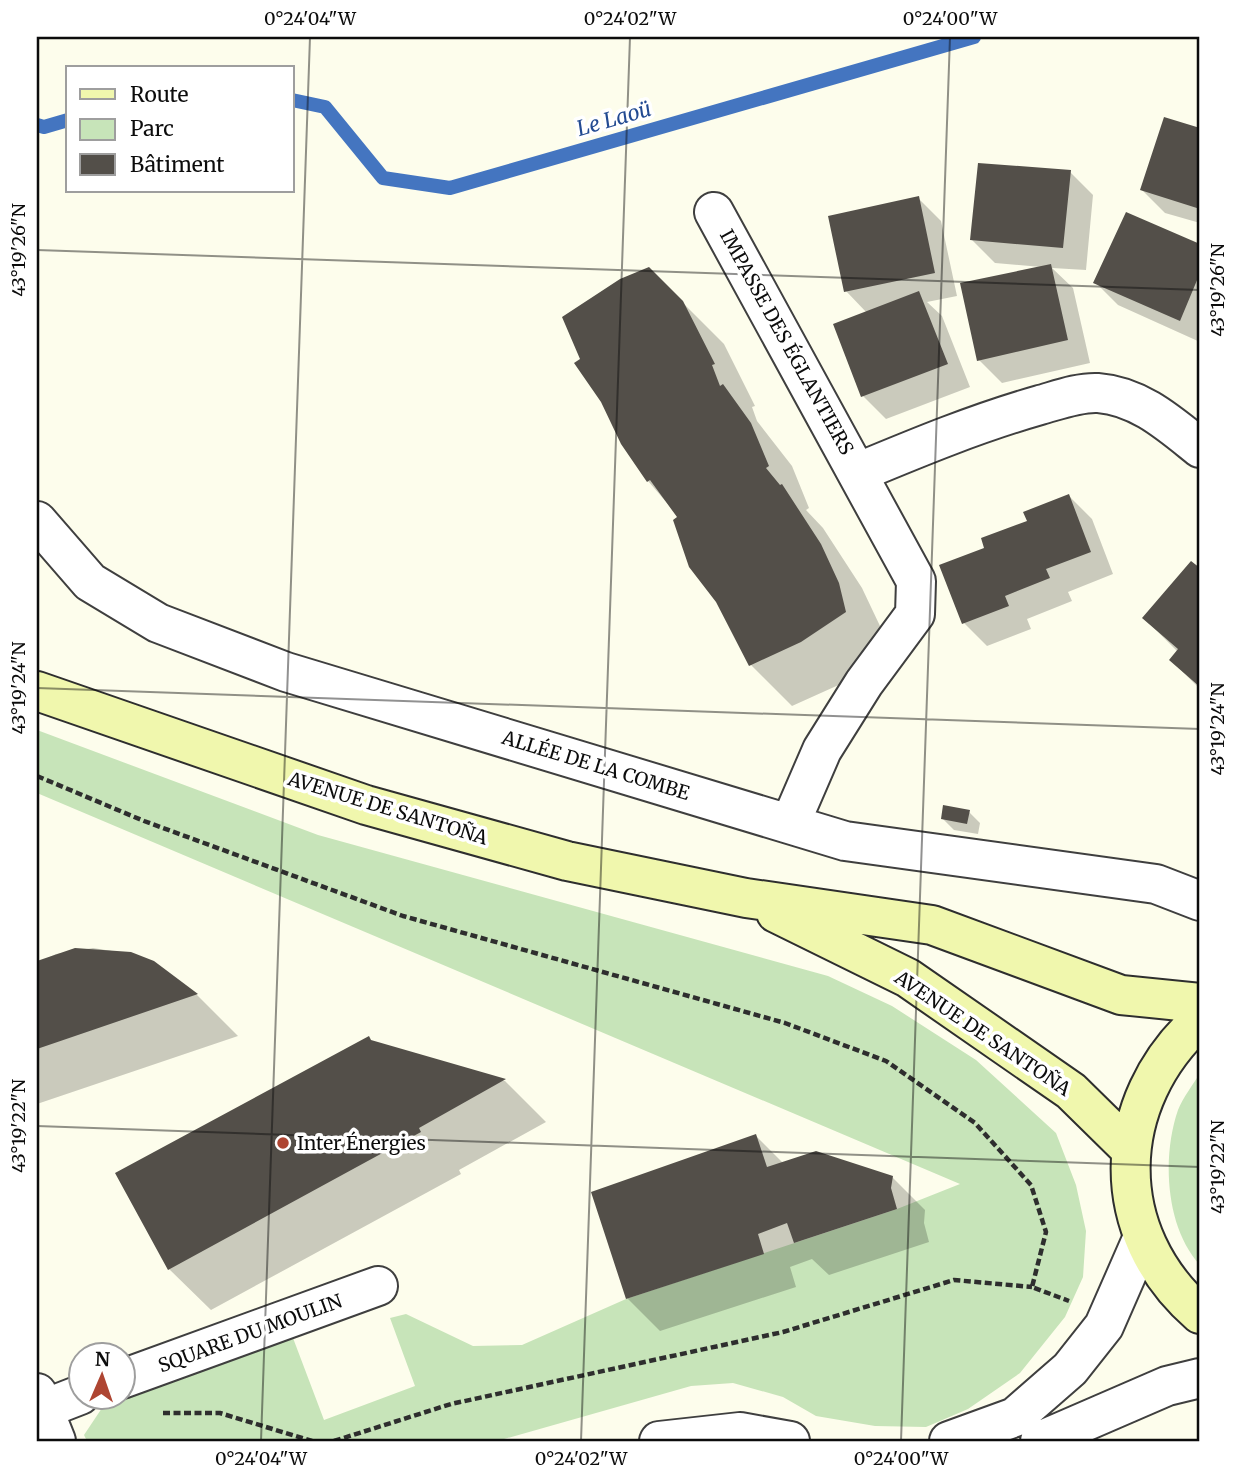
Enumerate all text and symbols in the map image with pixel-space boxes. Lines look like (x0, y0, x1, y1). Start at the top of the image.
text: 0°24'04"W (264, 7, 357, 30)
text: 0°24'02"W (584, 7, 677, 30)
text: 0°24'00"W (903, 7, 998, 30)
legend (66, 66, 294, 192)
text: Route (130, 81, 188, 108)
water label: Le Laoü (573, 95, 654, 142)
text: Parc (130, 115, 174, 142)
text: Bâtiment (130, 151, 224, 178)
text: 43°19'26"N (7, 203, 30, 297)
street label: IMPASSE DES ÉGLANTIERS (715, 225, 859, 459)
text: 43°19'26"N (1206, 243, 1229, 337)
text: 43°19'24"N (7, 642, 30, 734)
text: 43°19'24"N (1206, 683, 1229, 775)
street label: ALLÉE DE LA COMBE (498, 725, 693, 805)
street label: AVENUE DE SANTOÑA (284, 766, 491, 850)
street label: AVENUE DE SANTOÑA (890, 965, 1076, 1101)
text: 43°19'22"N (7, 1079, 30, 1173)
text: 43°19'22"N (1206, 1120, 1229, 1214)
place label: Inter Énergies (297, 1131, 426, 1155)
marker: Inter Énergies (275, 1135, 291, 1151)
street label: SQUARE DU MOULIN (155, 1288, 346, 1377)
north arrow (66, 1342, 136, 1412)
text: N (95, 1347, 111, 1371)
text: 0°24'04"W (215, 1447, 308, 1470)
text: 0°24'02"W (535, 1447, 628, 1470)
text: 0°24'00"W (854, 1447, 949, 1470)

